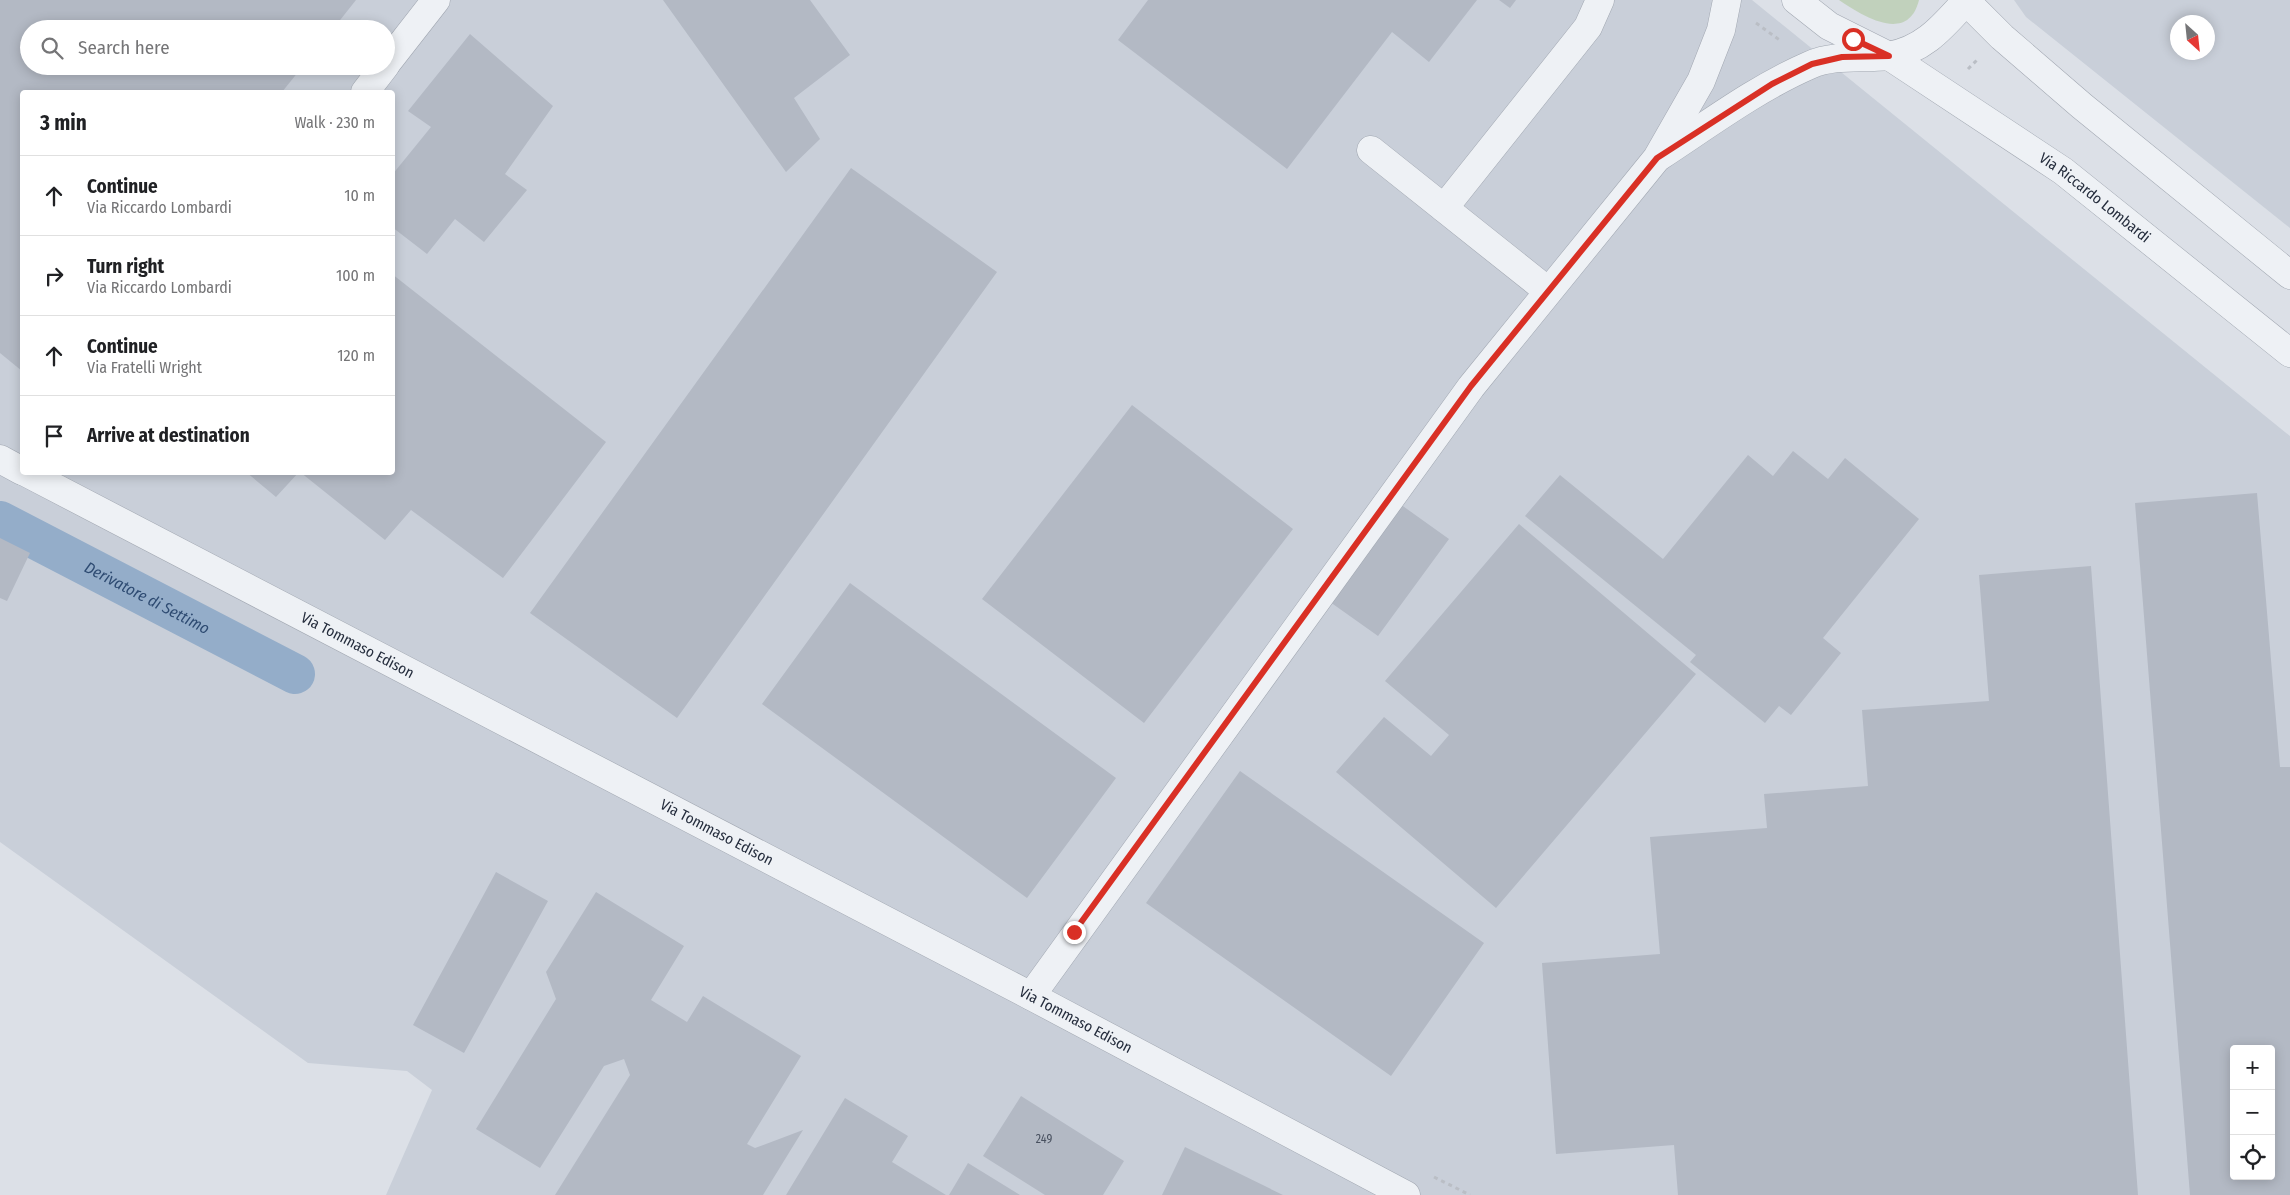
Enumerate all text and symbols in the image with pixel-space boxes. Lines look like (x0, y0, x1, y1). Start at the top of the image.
north arrow (2170, 15, 2215, 60)
search box (20, 20, 395, 75)
route start (1842, 28, 1865, 51)
icon: search (38, 34, 66, 62)
text: Search here (78, 36, 170, 59)
text: 3 min (40, 110, 87, 136)
text: Walk · 230 m (295, 113, 375, 132)
street label: Via Riccardo Lombardi (2036, 149, 2154, 246)
text: Continue (87, 175, 158, 198)
icon: ahead (40, 182, 68, 210)
text: 10 m (344, 186, 375, 205)
text: Via Riccardo Lombardi (87, 198, 232, 217)
text: Turn right (87, 255, 164, 278)
icon: right (40, 262, 68, 290)
text: 100 m (336, 266, 375, 285)
text: Via Riccardo Lombardi (87, 278, 232, 297)
text: Continue (87, 335, 158, 358)
icon: ahead (40, 342, 68, 370)
text: 120 m (337, 346, 375, 365)
text: Via Fratelli Wright (87, 358, 202, 377)
icon: arrive (40, 422, 68, 450)
text: Arrive at destination (87, 424, 250, 447)
water label: Derivatore di Settimo (82, 557, 213, 638)
street label: Via Tommaso Edison (298, 608, 417, 682)
street label: Via Tommaso Edison (657, 795, 776, 869)
route end (1063, 921, 1086, 944)
street label: Via Tommaso Edison (1016, 983, 1135, 1057)
map controls (2230, 1045, 2275, 1180)
button: + (2230, 1045, 2275, 1090)
button: − (2230, 1090, 2275, 1135)
house number: 249 (1036, 1132, 1052, 1146)
button: locate (2230, 1135, 2275, 1180)

